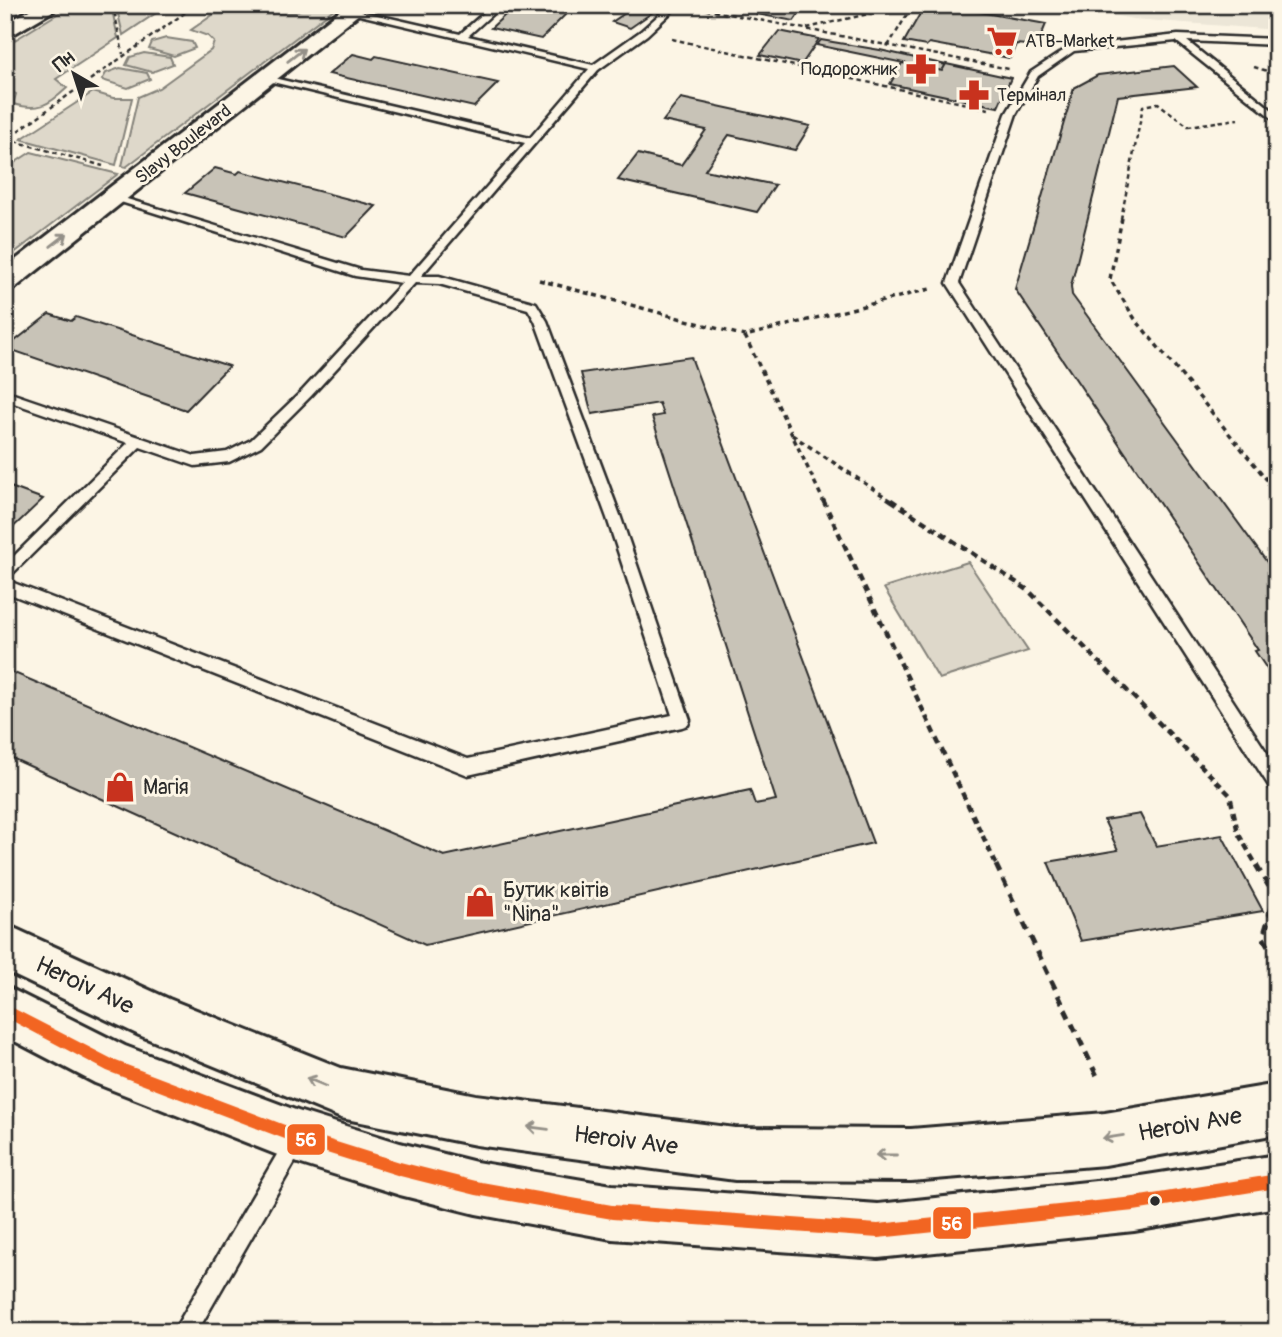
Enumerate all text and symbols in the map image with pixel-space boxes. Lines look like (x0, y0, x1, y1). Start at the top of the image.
supermarket icon: ATB-Market (985, 24, 1019, 58)
place label: ATB-Market (1025, 30, 1115, 53)
north arrow (38, 38, 108, 108)
text: Пн (48, 46, 80, 77)
one-way arrow (287, 48, 305, 63)
pharmacy icon: Подорожник (904, 52, 938, 86)
place label: Подорожник (801, 58, 898, 81)
pharmacy icon: Термінал (957, 78, 991, 112)
place label: Термінал (997, 84, 1066, 107)
street label: Slavy Boulevard (130, 100, 236, 189)
one-way arrow (49, 233, 68, 248)
shop icon: Магія (103, 770, 137, 804)
place label: Магія (143, 774, 189, 801)
place label: Бутик квітів "Nina" (503, 877, 609, 928)
shop icon: Бутик квітів "Nina" (463, 885, 497, 919)
street label: Heroiv Ave (31, 950, 139, 1021)
one-way arrow (305, 1075, 327, 1088)
street label: Heroiv Ave (1136, 1101, 1244, 1148)
street label: Heroiv Ave (572, 1120, 680, 1161)
one-way arrow (527, 1122, 550, 1135)
line badge: 56 (286, 1123, 326, 1156)
text: 56 (295, 1128, 317, 1152)
one-way arrow (1102, 1131, 1125, 1144)
one-way arrow (875, 1148, 898, 1162)
unlabelled marker (1148, 1194, 1162, 1208)
line badge: 56 (932, 1206, 972, 1240)
text: 56 (941, 1212, 963, 1236)

